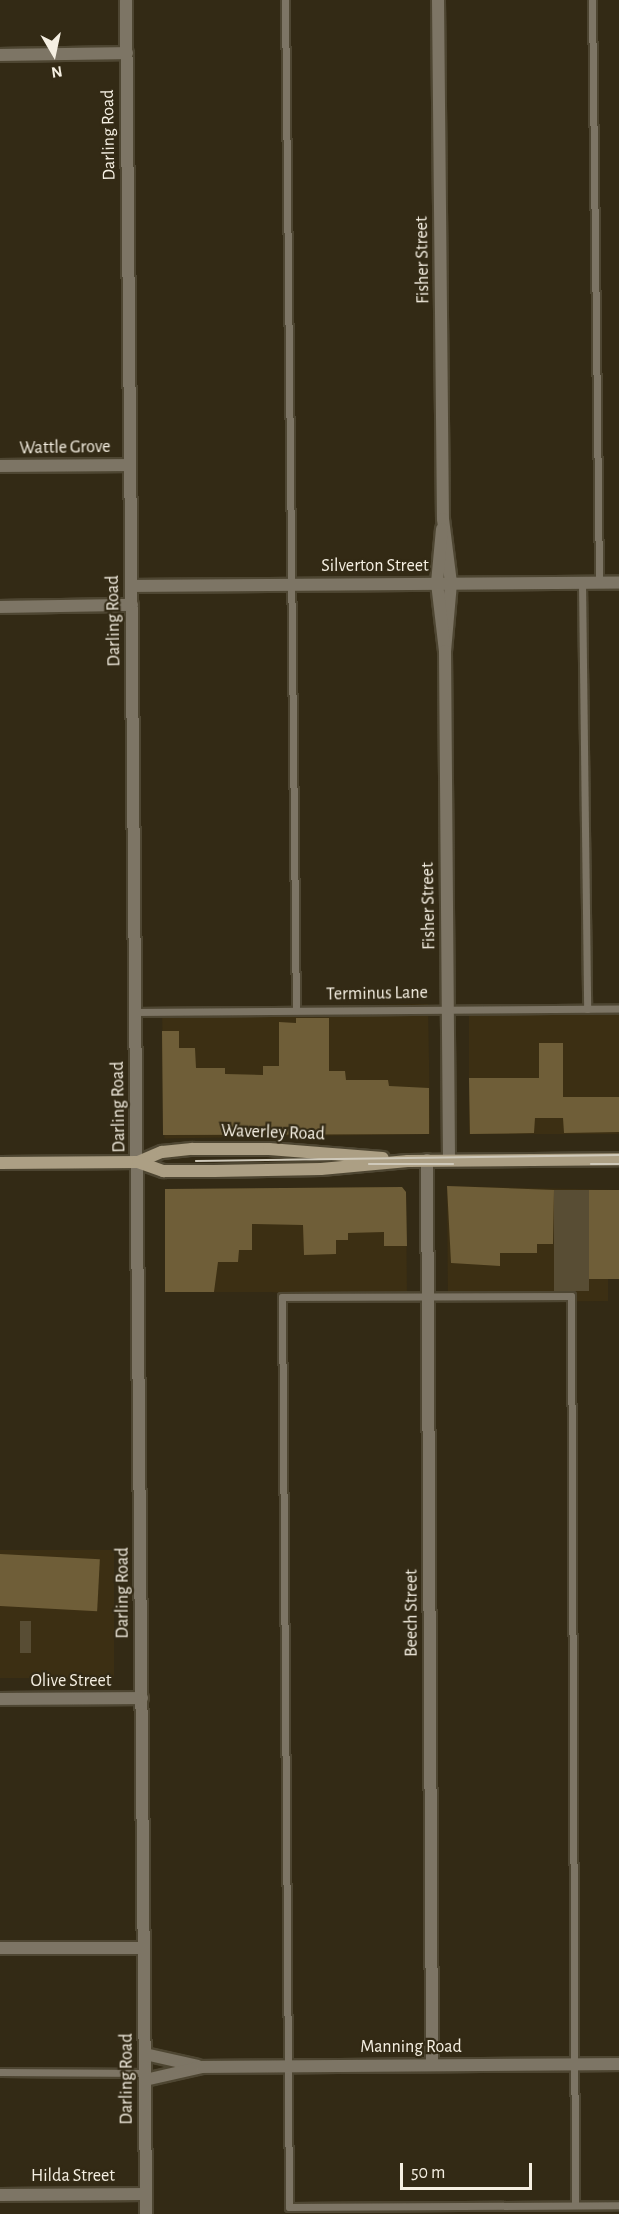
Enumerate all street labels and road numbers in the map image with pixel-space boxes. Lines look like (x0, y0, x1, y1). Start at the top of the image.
street label: Darling Road (97, 89, 121, 181)
street label: Fisher Street (411, 216, 435, 304)
street label: Wattle Grove (19, 436, 111, 460)
street label: Silverton Street (321, 555, 429, 577)
street label: Darling Road (102, 575, 126, 667)
street label: Fisher Street (417, 862, 441, 950)
street label: Terminus Lane (326, 982, 428, 1006)
street label: Darling Road (107, 1061, 131, 1153)
street label: Waverley Road (221, 1120, 325, 1146)
street label: Darling Road (112, 1547, 134, 1639)
street label: Beech Street (401, 1569, 423, 1657)
street label: Olive Street (30, 1670, 112, 1692)
street label: Darling Road (116, 2033, 138, 2125)
street label: Manning Road (360, 2036, 462, 2058)
street label: Hilda Street (31, 2165, 115, 2187)

